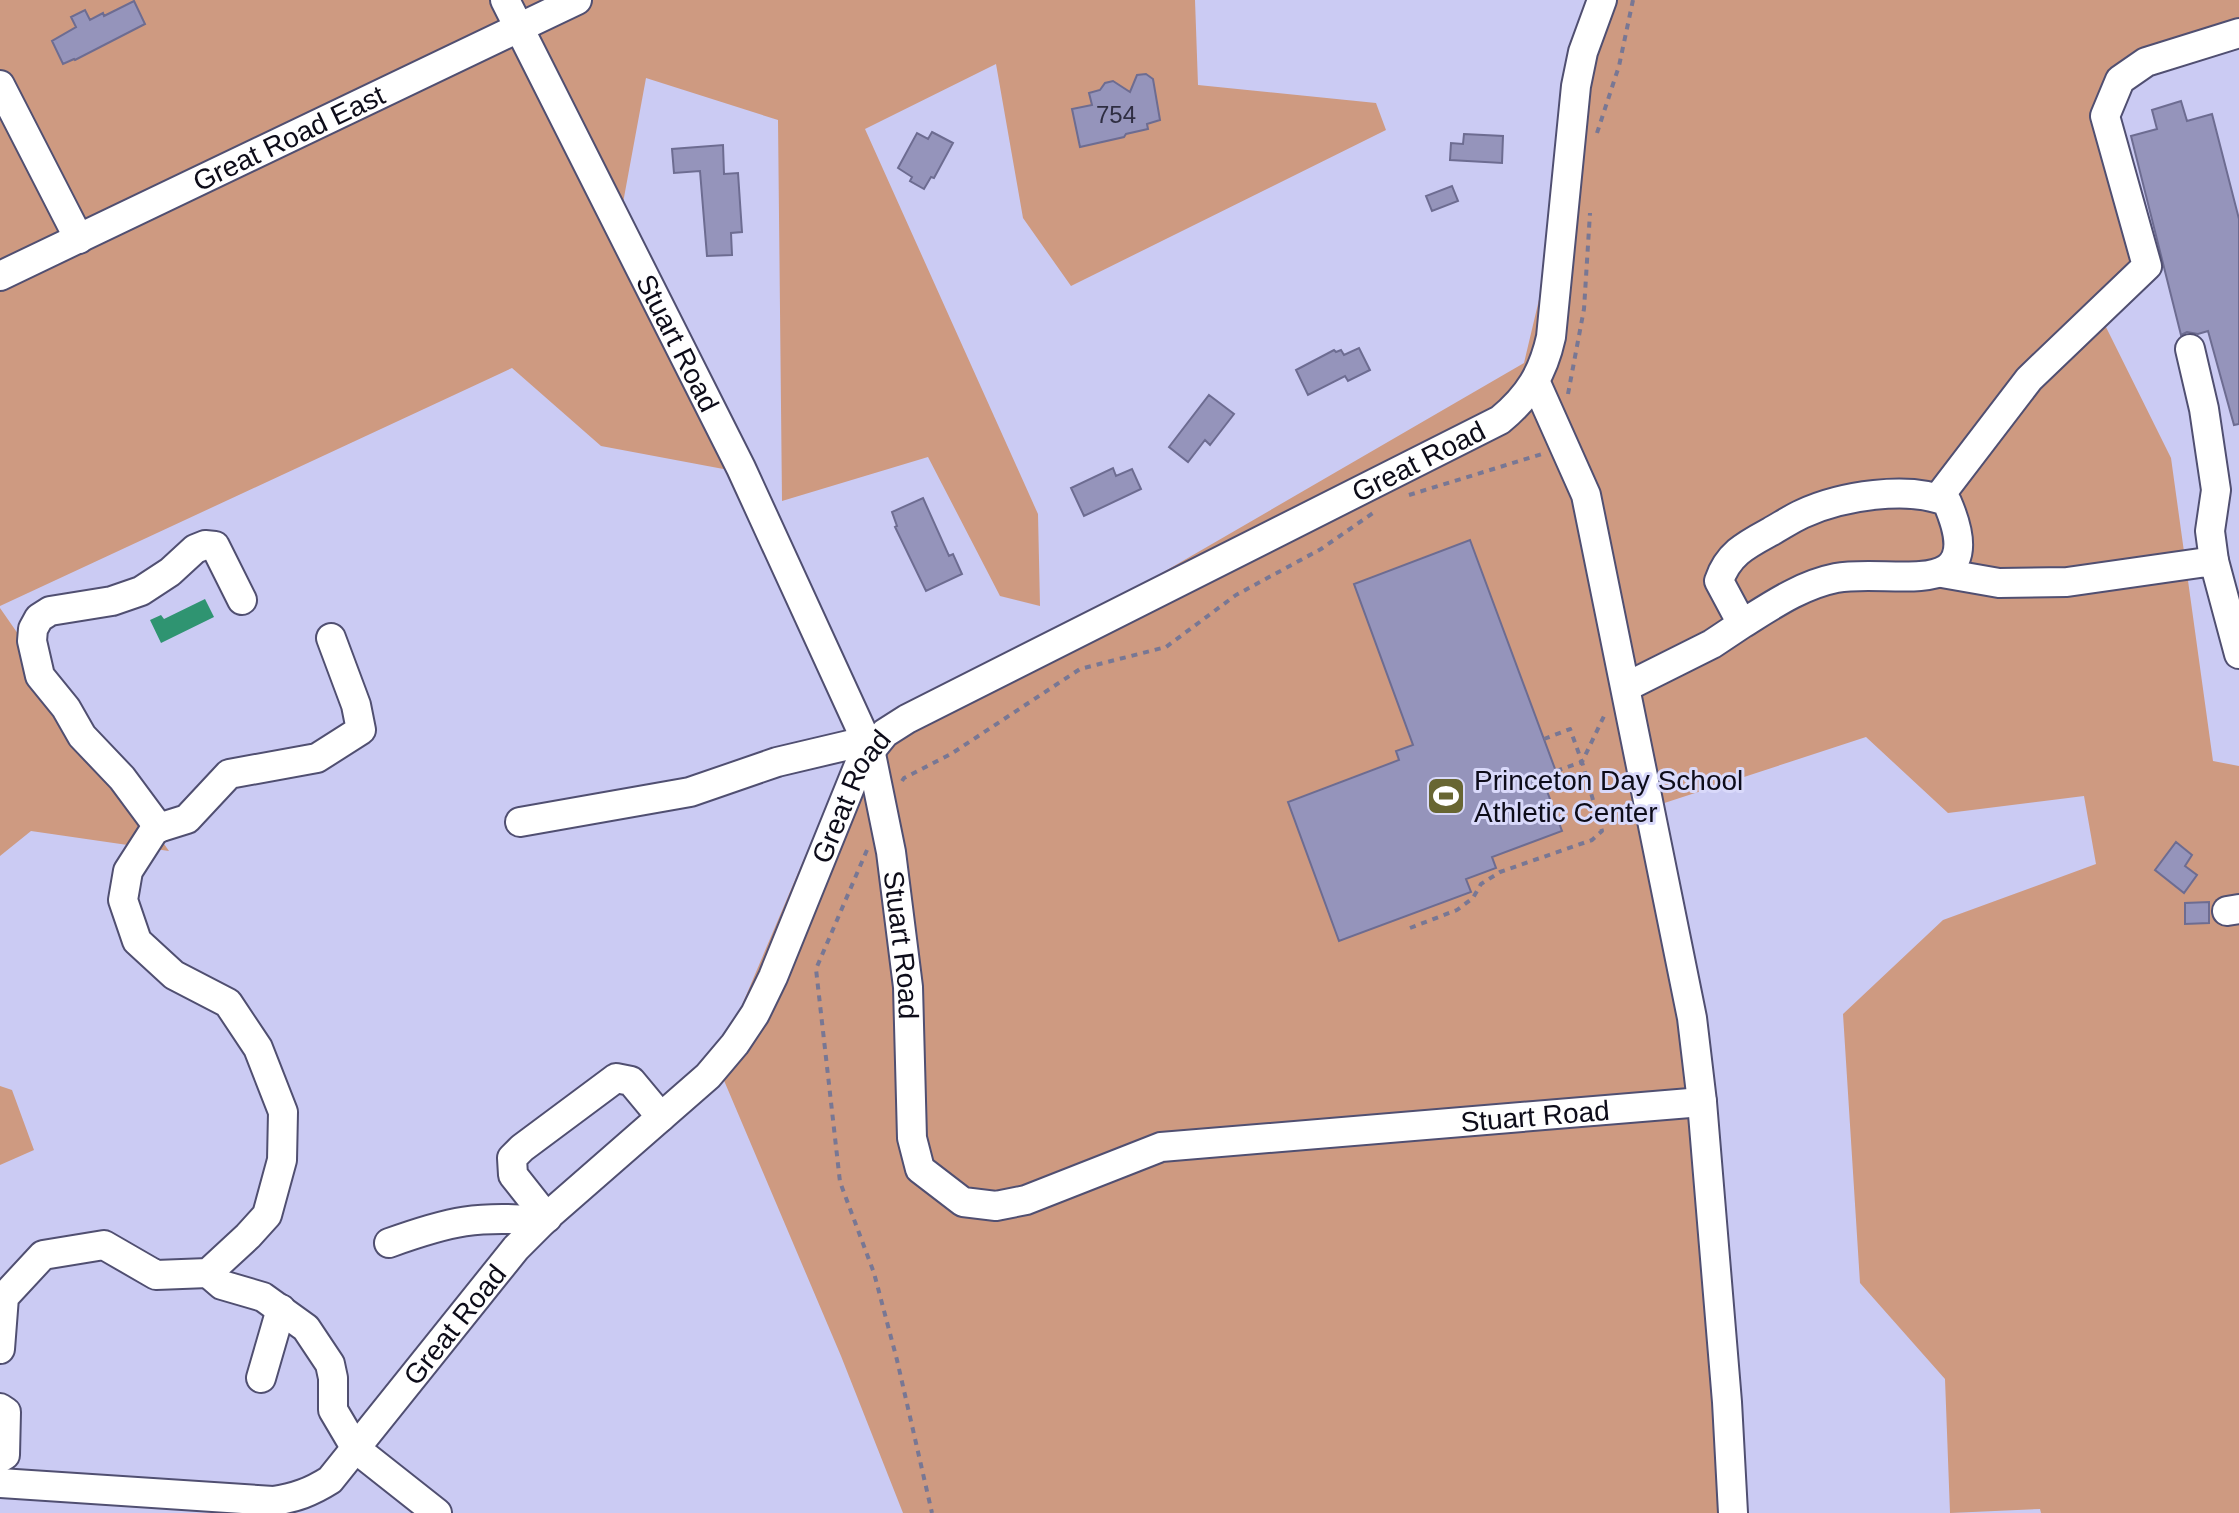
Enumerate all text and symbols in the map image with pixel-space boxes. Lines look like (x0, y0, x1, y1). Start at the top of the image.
street label: Great Road East (188, 79, 390, 197)
house number: 754 (1096, 101, 1136, 128)
street label: Stuart Road (630, 269, 725, 417)
street label: Great Road (1347, 415, 1490, 508)
street label: Great Road (806, 724, 897, 868)
place label: Princeton Day School Athletic Center (1474, 765, 1743, 828)
sports icon: Princeton Day School Athletic Center (1425, 775, 1467, 817)
street label: Stuart Road (877, 869, 924, 1020)
street label: Stuart Road (1459, 1095, 1611, 1138)
street label: Great Road (398, 1259, 512, 1391)

